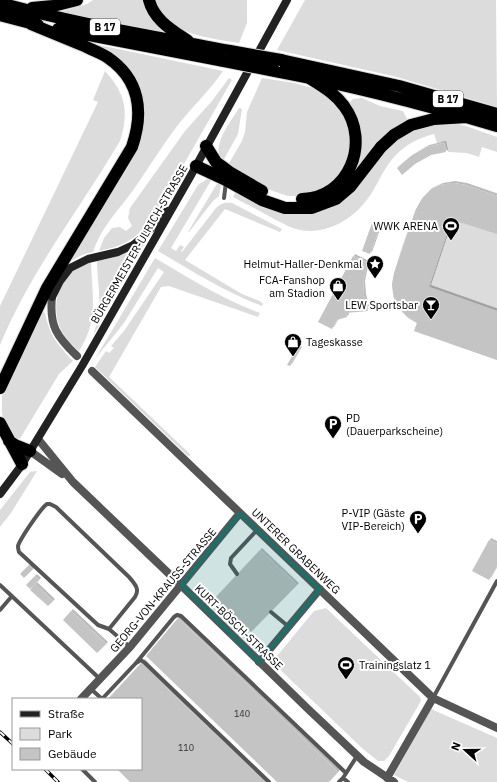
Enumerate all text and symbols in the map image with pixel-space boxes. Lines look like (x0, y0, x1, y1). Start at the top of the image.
road number: B 17 (90, 19, 120, 35)
road number: B 17 (433, 91, 463, 107)
street label: BÜRGERMEISTER-ULRICH-STRASSE (88, 162, 190, 326)
sports icon: WWK ARENA (441, 216, 461, 241)
place label: WWK ARENA (373, 219, 438, 233)
place icon: Helmut-Haller-Denkmal (365, 254, 385, 279)
place label: Helmut-Haller-Denkmal (244, 257, 362, 271)
place label: FCA-Fanshop am Stadion (259, 273, 325, 300)
shop icon: FCA-Fanshop am Stadion (328, 276, 348, 301)
bar icon: LEW Sportsbar (421, 295, 441, 320)
place label: LEW Sportsbar (345, 298, 418, 312)
shop icon: Tageskasse (283, 332, 303, 357)
place label: Tageskasse (306, 335, 363, 349)
place label: PD (Dauerparkscheine) (346, 411, 443, 438)
parking icon: PD (Dauerparkscheine) (323, 414, 343, 439)
street label: UNTERER GRABENWEG (249, 505, 343, 597)
place label: P-VIP (Gäste VIP-Bereich) (341, 506, 405, 533)
parking icon: P-VIP (Gäste VIP-Bereich) (408, 509, 428, 534)
street label: GEORG-VON-KRAUSS-STRASSE (107, 525, 219, 655)
street label: KURT-BÖSCH-STRASSE (192, 581, 286, 673)
sports icon: Trainingslatz 1 (336, 655, 356, 680)
place label: Trainingslatz 1 (359, 658, 431, 672)
legend (12, 698, 142, 770)
text: Straße (48, 706, 85, 721)
house number: 140 (234, 708, 250, 719)
text: Park (48, 726, 73, 741)
north arrow (445, 730, 485, 770)
text: N (448, 740, 464, 753)
house number: 110 (178, 742, 194, 753)
text: Gebäude (48, 746, 97, 761)

